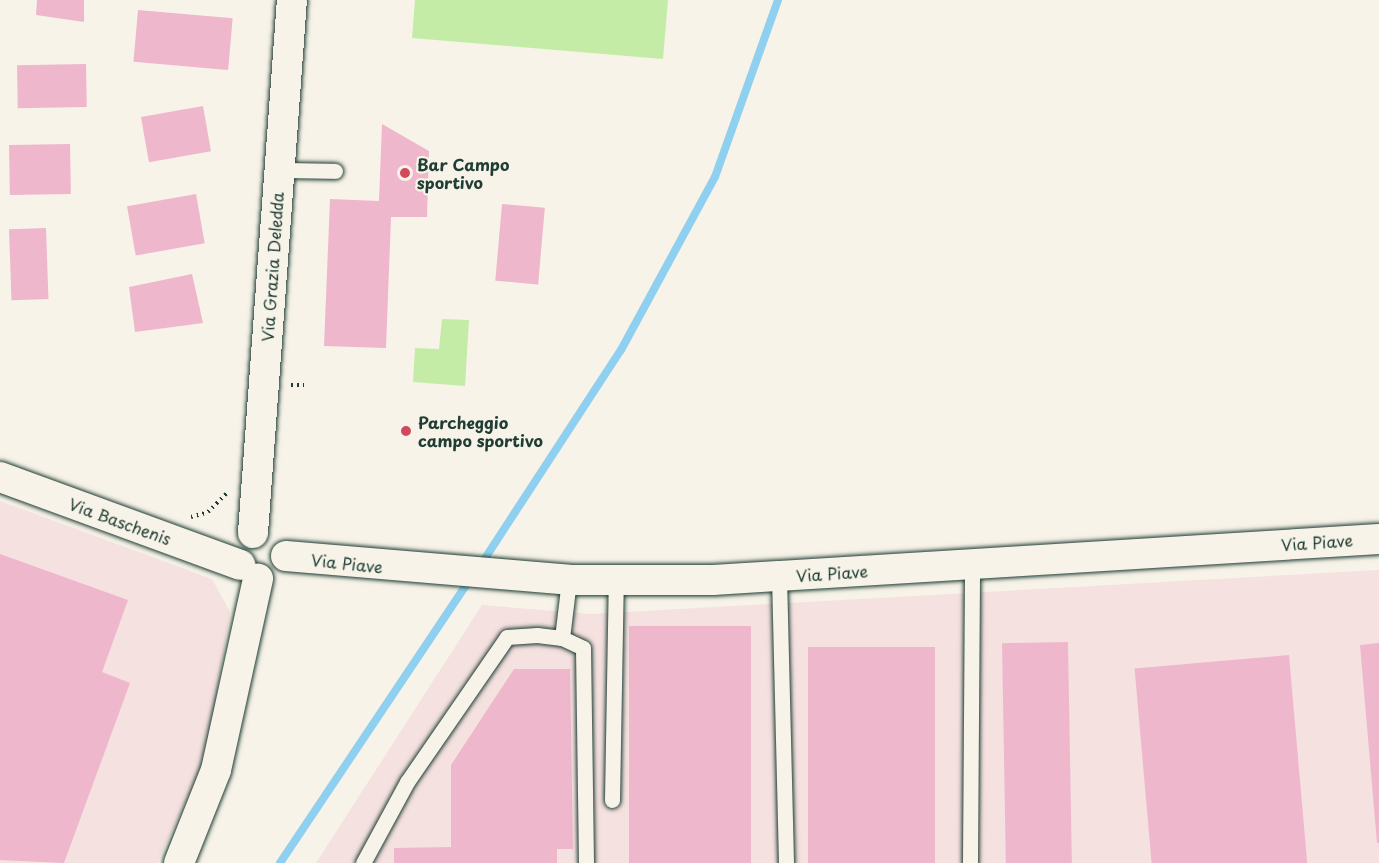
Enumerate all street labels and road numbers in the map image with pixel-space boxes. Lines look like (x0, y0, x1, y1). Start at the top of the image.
street label: Via Grazia Deledda (257, 192, 287, 342)
street label: Via Baschenis (67, 494, 173, 548)
street label: Via Piave (1281, 530, 1353, 554)
street label: Via Piave (311, 550, 383, 576)
street label: Via Piave (796, 561, 868, 585)

